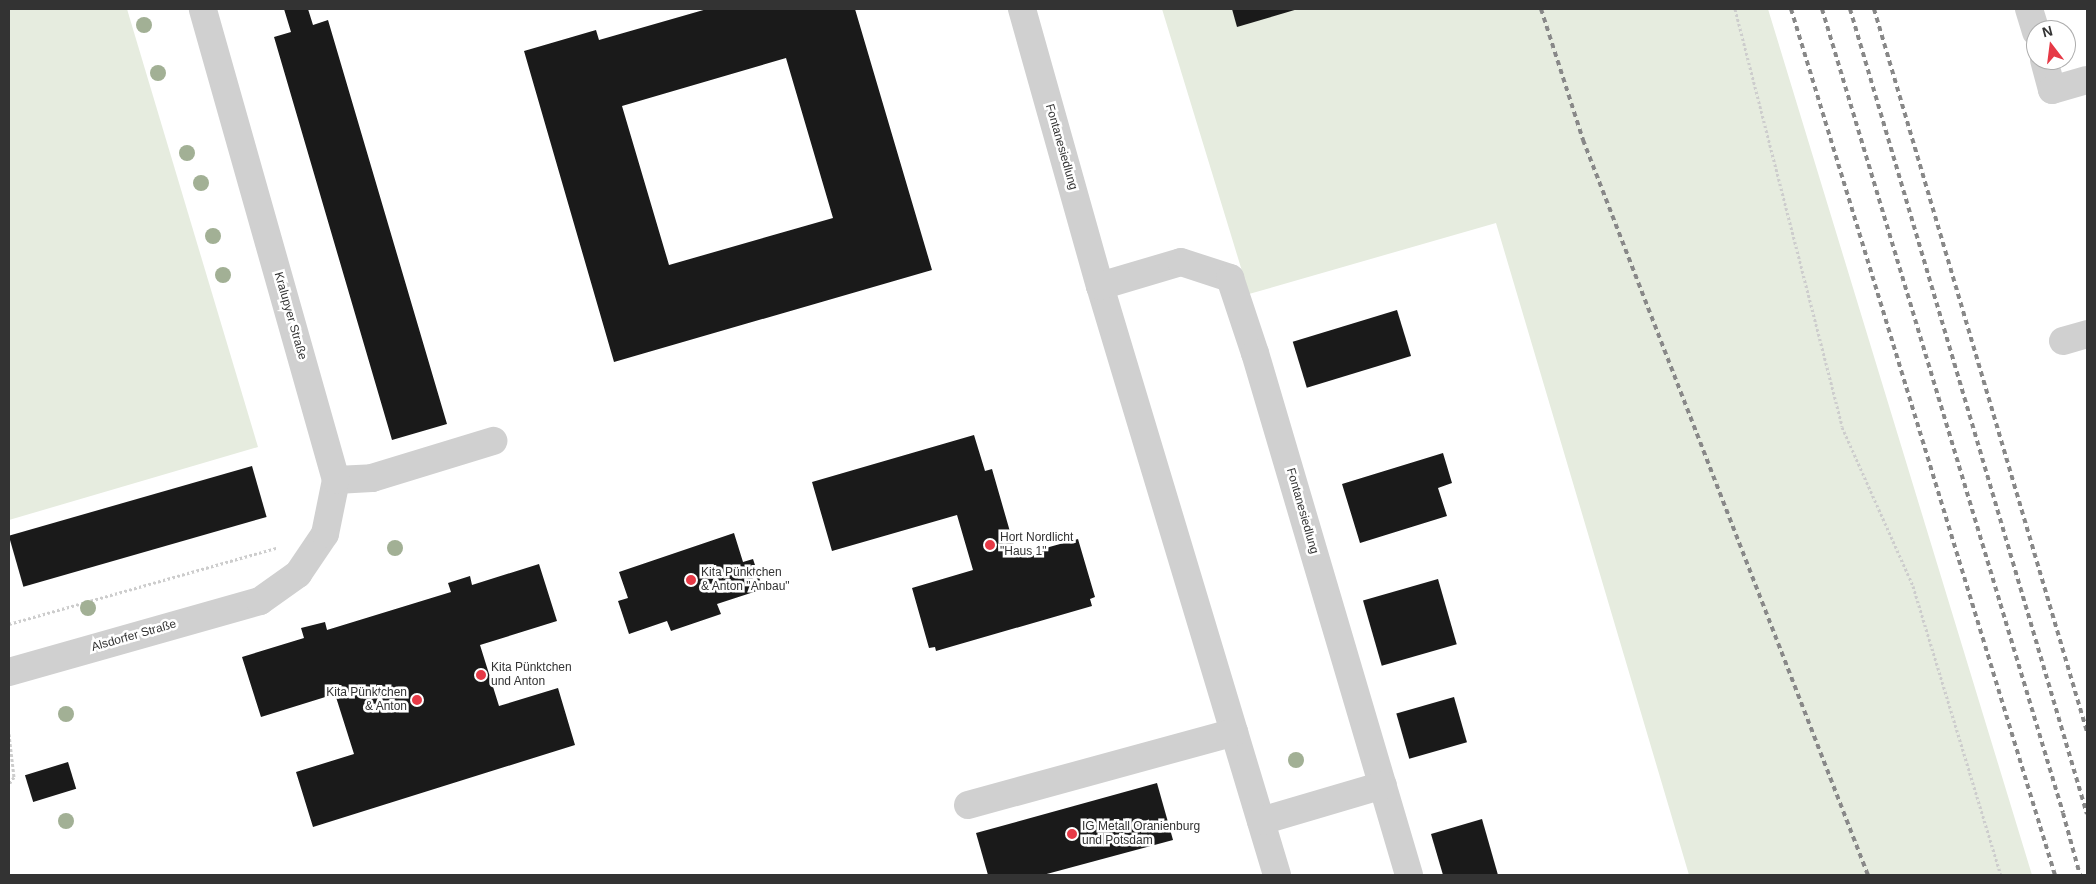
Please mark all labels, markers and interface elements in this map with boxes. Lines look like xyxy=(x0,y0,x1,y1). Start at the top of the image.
north arrow xyxy=(2026,20,2076,70)
text: N xyxy=(2040,22,2054,41)
street label: Fontanesiedlung xyxy=(1042,102,1080,192)
street label: Kralupyer Straße xyxy=(271,270,309,362)
street label: Fontanesiedlung xyxy=(1283,466,1321,556)
place label: Hort Nordlicht "Haus 1" xyxy=(1000,531,1073,559)
marker: Hort Nordlicht "Haus 1" xyxy=(984,539,996,551)
place label: Kita Pünktchen & Anton "Anbau" xyxy=(701,566,790,594)
marker: Kita Pünktchen & Anton "Anbau" xyxy=(685,574,697,586)
street label: Alsdorfer Straße xyxy=(90,617,178,655)
place label: Kita Pünktchen und Anton xyxy=(491,661,572,689)
marker: Kita Pünktchen und Anton xyxy=(475,669,487,681)
place label: Kita Pünktchen & Anton xyxy=(326,686,407,714)
marker: Kita Pünktchen & Anton xyxy=(411,694,423,706)
place label: IG Metall Oranienburg und Potsdam xyxy=(1082,820,1200,848)
marker: IG Metall Oranienburg und Potsdam xyxy=(1066,828,1078,840)

